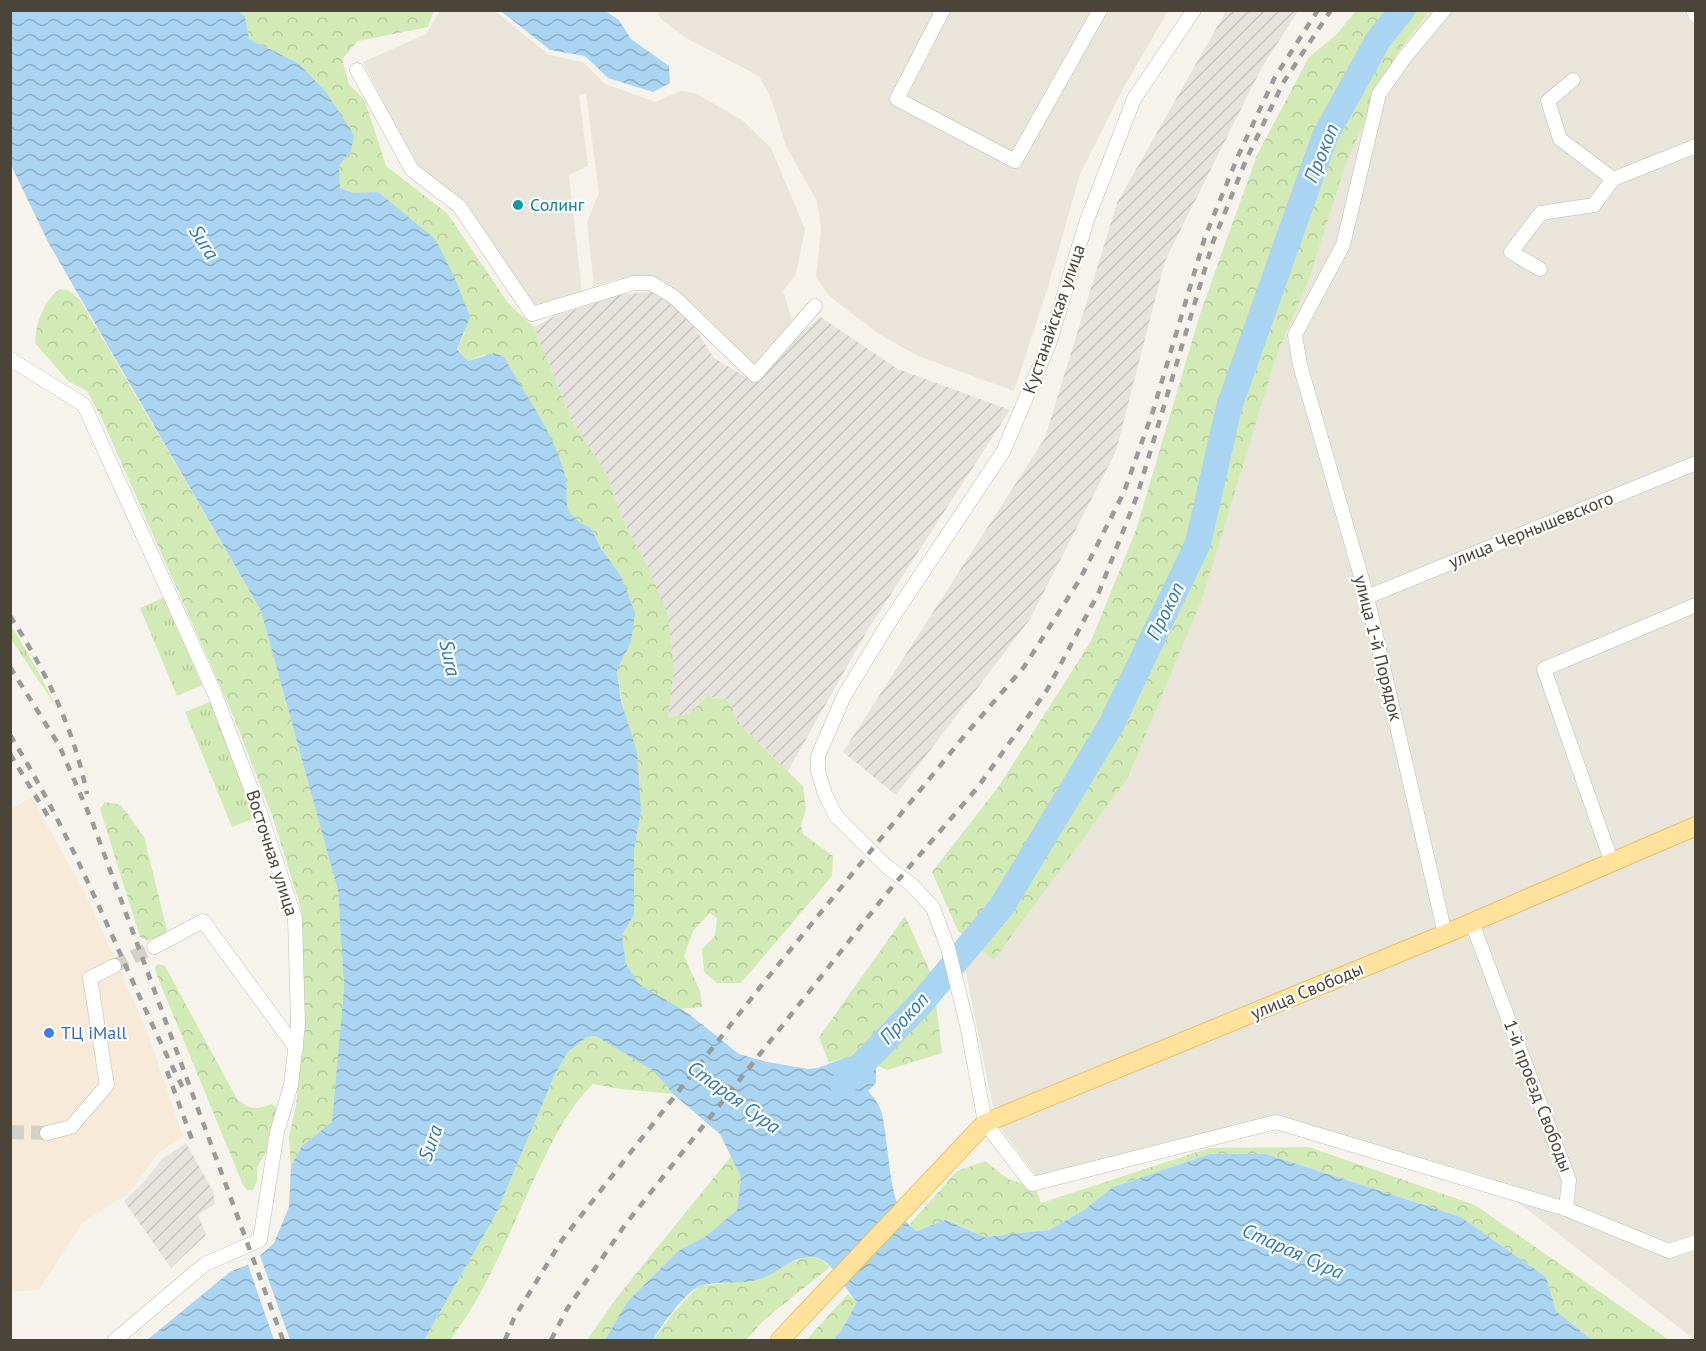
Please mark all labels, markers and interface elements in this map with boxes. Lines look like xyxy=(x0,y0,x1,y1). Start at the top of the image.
water label: Прокоп xyxy=(1297,119,1345,187)
place label: Солинг xyxy=(530,193,585,216)
marker: Солинг xyxy=(511,198,525,212)
water label: Sura xyxy=(183,220,225,265)
street label: Кустанайская улица xyxy=(1017,241,1090,397)
street label: улица Чернышевского xyxy=(1445,486,1617,573)
street label: улица 1-й Порядок xyxy=(1349,573,1408,723)
water label: Прокоп xyxy=(1140,578,1190,644)
water label: Sura xyxy=(433,637,467,679)
street label: Восточная улица xyxy=(241,787,304,919)
street label: улица Свободы xyxy=(1247,956,1367,1025)
water label: Прокоп xyxy=(873,987,935,1049)
street label: 1-й проезд Свободы xyxy=(1499,1016,1578,1175)
place label: ТЦ iMall xyxy=(61,1021,127,1044)
marker: ТЦ iMall xyxy=(42,1026,56,1040)
water label: Старая Сура xyxy=(682,1055,786,1140)
water label: Sura xyxy=(412,1121,448,1165)
water label: Старая Сура xyxy=(1238,1217,1348,1285)

